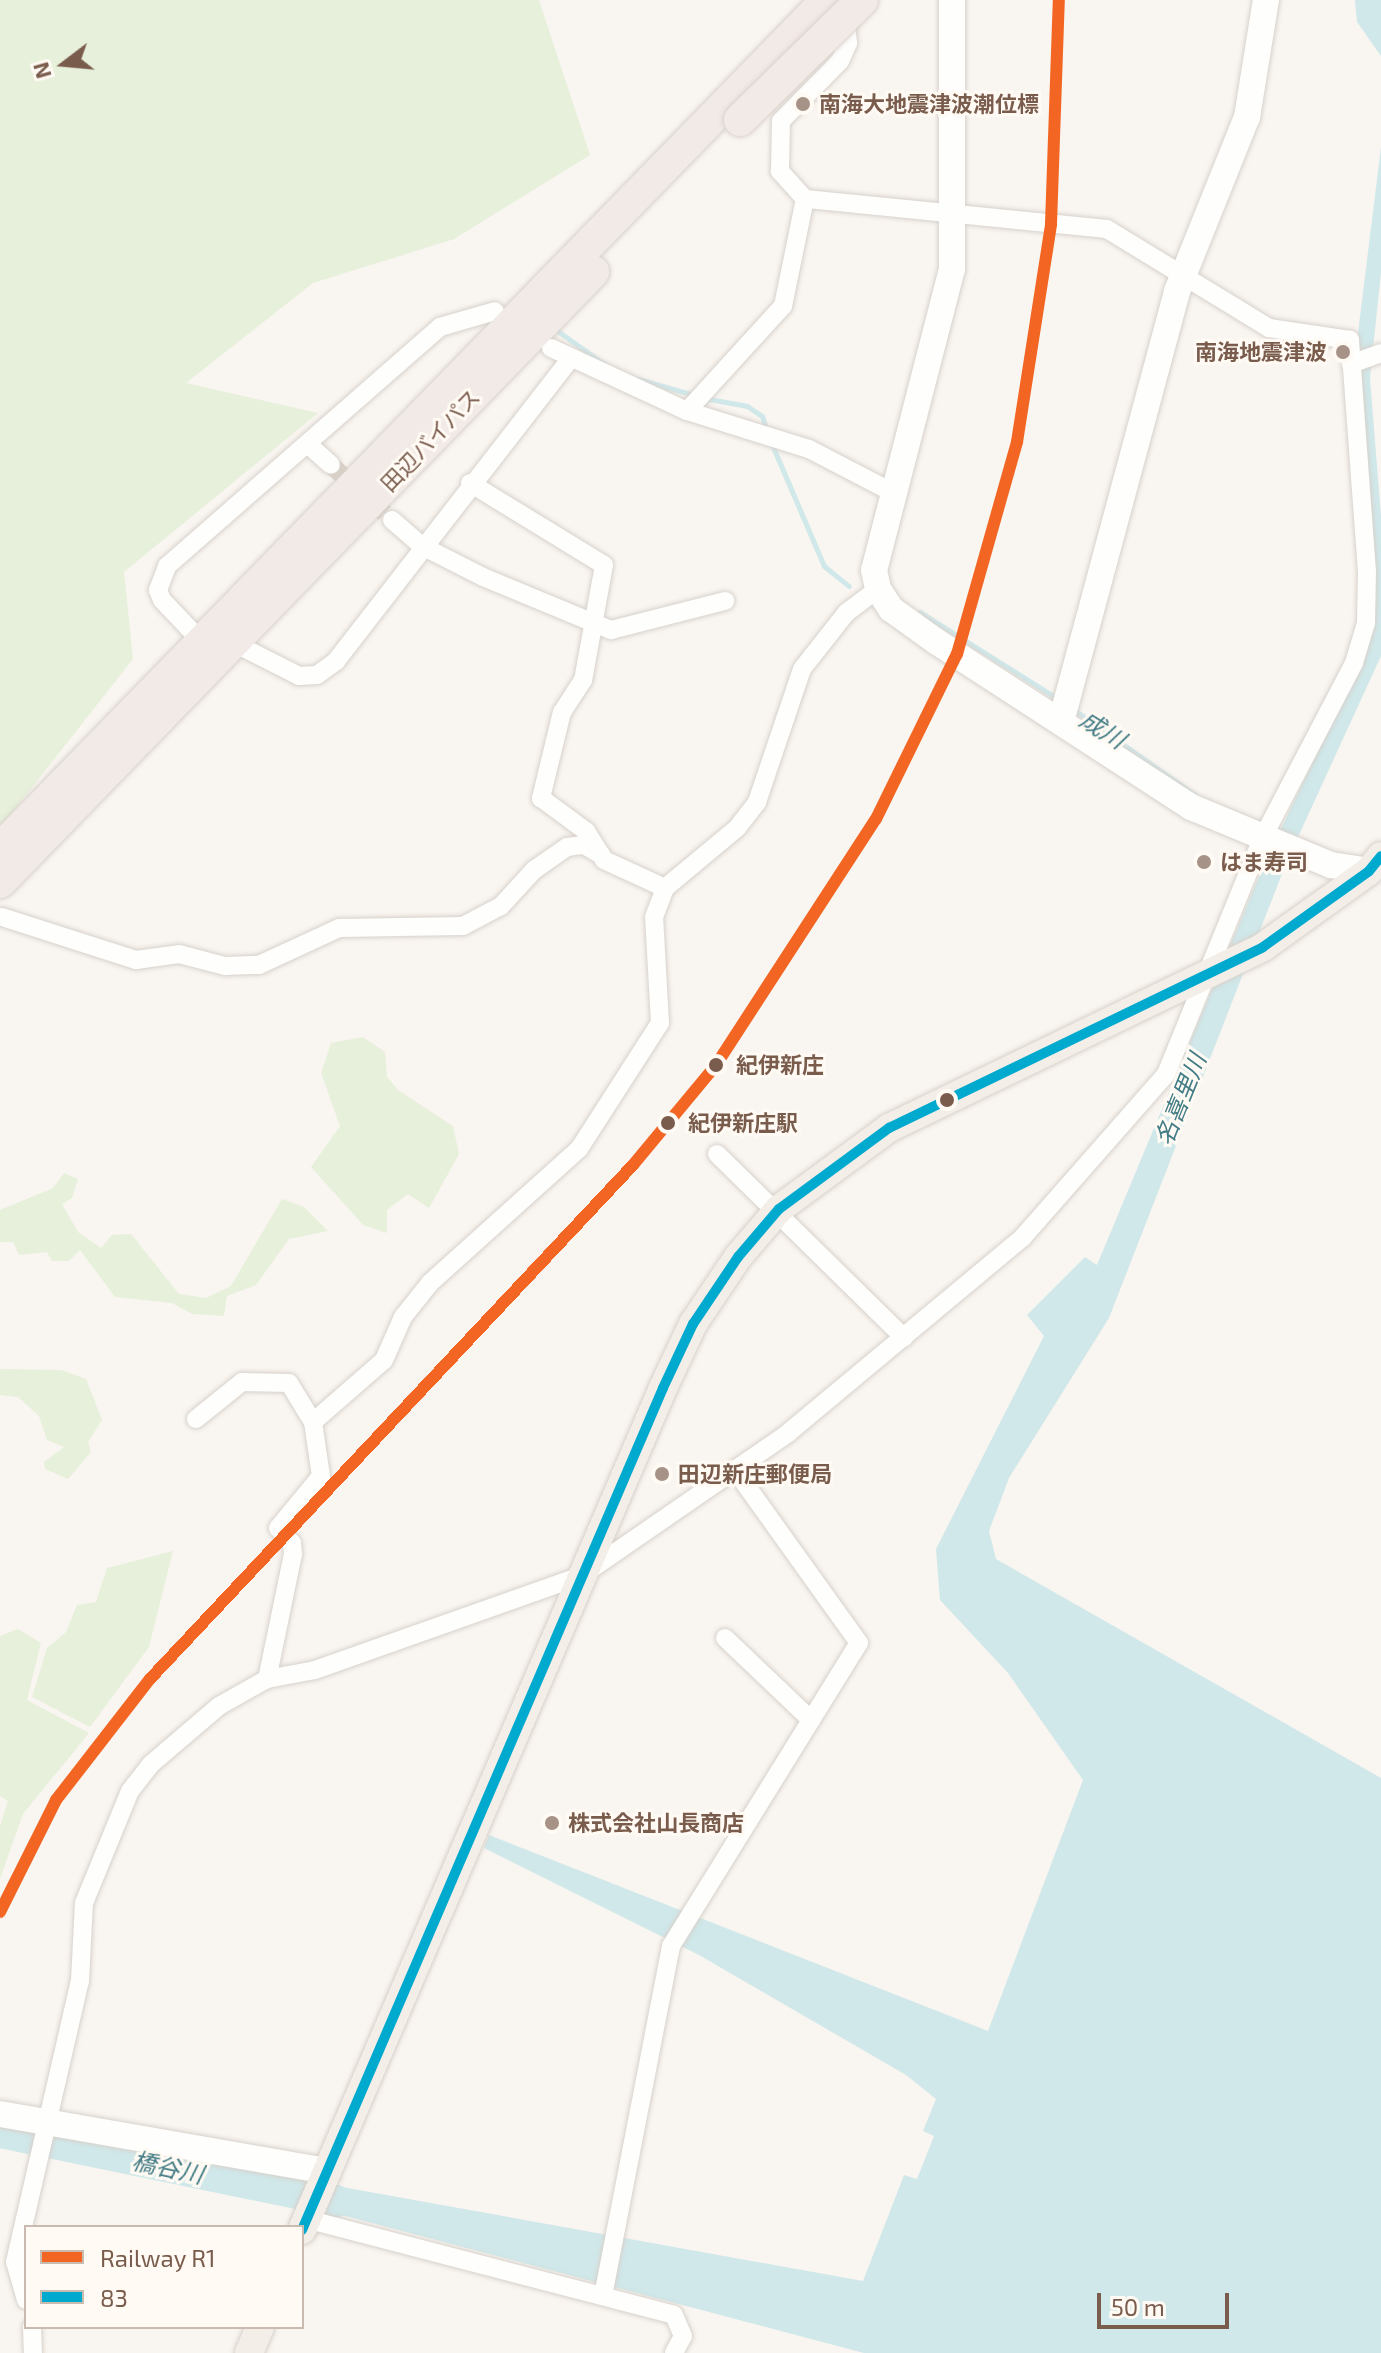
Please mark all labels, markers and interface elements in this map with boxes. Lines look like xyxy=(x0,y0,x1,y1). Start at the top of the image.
north arrow xyxy=(24,24,104,104)
text: N xyxy=(26,59,56,82)
place label: 南海大地震津波潮位標 xyxy=(819,91,1039,117)
marker: 南海大地震津波潮位標 xyxy=(794,95,812,113)
place label: 南海地震津波 xyxy=(1195,339,1327,365)
marker: 南海地震津波 xyxy=(1334,343,1352,361)
street label: 田辺バイパス xyxy=(375,383,485,497)
water label: 成川 xyxy=(1075,704,1131,754)
place label: はま寿司 xyxy=(1220,849,1308,875)
marker: はま寿司 xyxy=(1195,853,1213,871)
water label: 名喜里川 xyxy=(1149,1049,1211,1149)
marker: 紀伊新庄 xyxy=(703,1052,729,1078)
place label: 紀伊新庄 xyxy=(736,1052,824,1078)
unlabelled marker xyxy=(939,1092,955,1108)
marker: 紀伊新庄駅 xyxy=(655,1110,681,1136)
place label: 紀伊新庄駅 xyxy=(688,1110,798,1136)
place label: 田辺新庄郵便局 xyxy=(678,1461,832,1487)
marker: 田辺新庄郵便局 xyxy=(653,1465,671,1483)
place label: 株式会社山長商店 xyxy=(568,1810,744,1836)
marker: 株式会社山長商店 xyxy=(543,1814,561,1832)
water label: 橋谷川 xyxy=(130,2145,206,2189)
legend xyxy=(24,2225,304,2329)
text: Railway R1 xyxy=(100,2243,216,2272)
scale bar xyxy=(1101,2277,1233,2327)
text: 83 xyxy=(100,2283,128,2312)
text: 50 m xyxy=(1111,2292,1165,2321)

